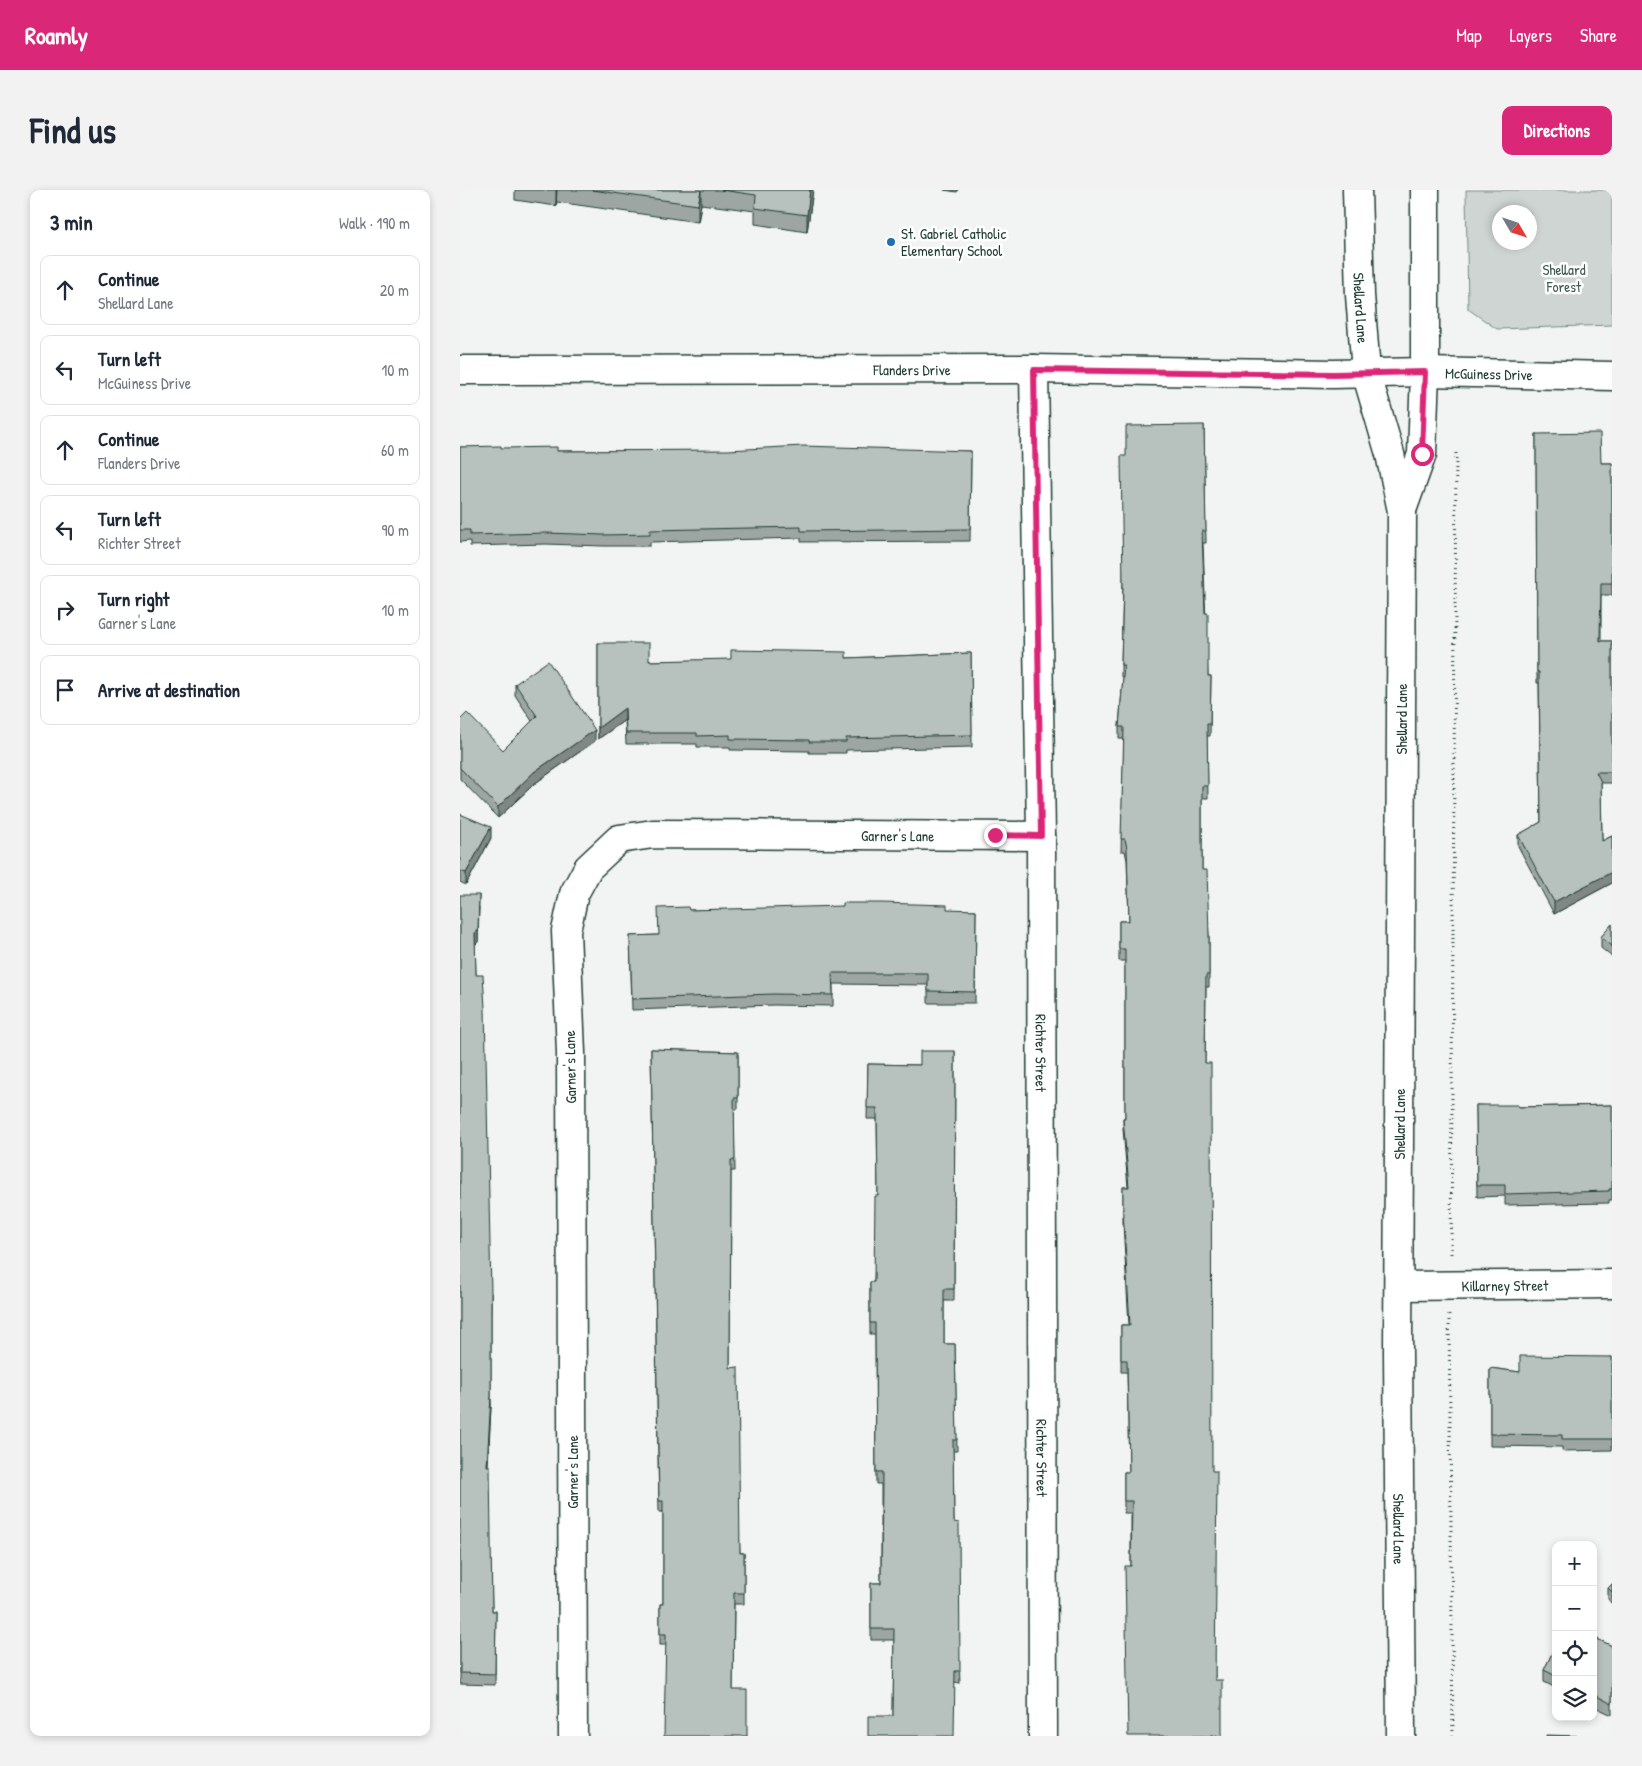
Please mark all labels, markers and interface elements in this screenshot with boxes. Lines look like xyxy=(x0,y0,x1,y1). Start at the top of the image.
text: Roamly xyxy=(25,19,88,51)
text: Map xyxy=(1456,23,1482,48)
text: Layers xyxy=(1510,23,1552,48)
text: Share xyxy=(1580,23,1617,48)
button: Directions xyxy=(1502,106,1612,155)
text: Find us xyxy=(30,107,116,154)
north arrow xyxy=(1492,205,1537,250)
text: 3 min xyxy=(50,208,93,237)
text: Walk · 190 m xyxy=(339,212,410,234)
place label: St. Gabriel Catholic Elementary School xyxy=(901,223,1006,261)
marker: St. Gabriel Catholic Elementary School xyxy=(885,236,897,248)
park label: Shellard Forest xyxy=(1542,259,1586,297)
text: Continue xyxy=(98,266,159,292)
street label: Shellard Lane xyxy=(1349,272,1374,344)
icon: ahead xyxy=(51,276,79,304)
text: 20 m xyxy=(380,279,409,301)
text: Shellard Lane xyxy=(98,292,174,314)
text: Turn left xyxy=(98,346,161,372)
icon: left xyxy=(51,356,79,384)
text: 10 m xyxy=(381,359,409,381)
street label: Flanders Drive xyxy=(872,359,951,380)
street label: McGuiness Drive xyxy=(1445,362,1533,385)
text: McGuiness Drive xyxy=(98,372,191,394)
text: Continue xyxy=(98,426,159,452)
icon: ahead xyxy=(51,436,79,464)
text: 60 m xyxy=(381,439,409,461)
route start xyxy=(1411,443,1434,466)
text: Flanders Drive xyxy=(98,452,180,474)
text: Turn left xyxy=(98,506,161,532)
icon: left xyxy=(51,516,79,544)
text: 90 m xyxy=(381,519,409,541)
text: Richter Street xyxy=(98,532,181,554)
text: Turn right xyxy=(98,586,169,612)
icon: right xyxy=(51,596,79,624)
text: 10 m xyxy=(381,599,409,621)
text: Garner's Lane xyxy=(98,612,176,634)
icon: arrive xyxy=(51,676,79,704)
text: Arrive at destination xyxy=(98,677,240,703)
street label: Shellard Lane xyxy=(1391,684,1412,754)
route end xyxy=(984,824,1007,847)
street label: Garner's Lane xyxy=(861,825,934,846)
street label: Richter Street xyxy=(1031,1014,1052,1093)
street label: Garner's Lane xyxy=(559,1030,581,1104)
street label: Shellard Lane xyxy=(1389,1089,1410,1159)
street label: Killarney Street xyxy=(1461,1274,1549,1296)
street label: Richter Street xyxy=(1032,1419,1053,1498)
street label: Garner's Lane xyxy=(562,1435,583,1509)
street label: Shellard Lane xyxy=(1389,1493,1410,1565)
map controls xyxy=(1552,1541,1597,1721)
button: + xyxy=(1552,1541,1597,1586)
button: − xyxy=(1552,1586,1597,1631)
button: locate xyxy=(1552,1631,1597,1676)
button: layers xyxy=(1552,1676,1597,1721)

